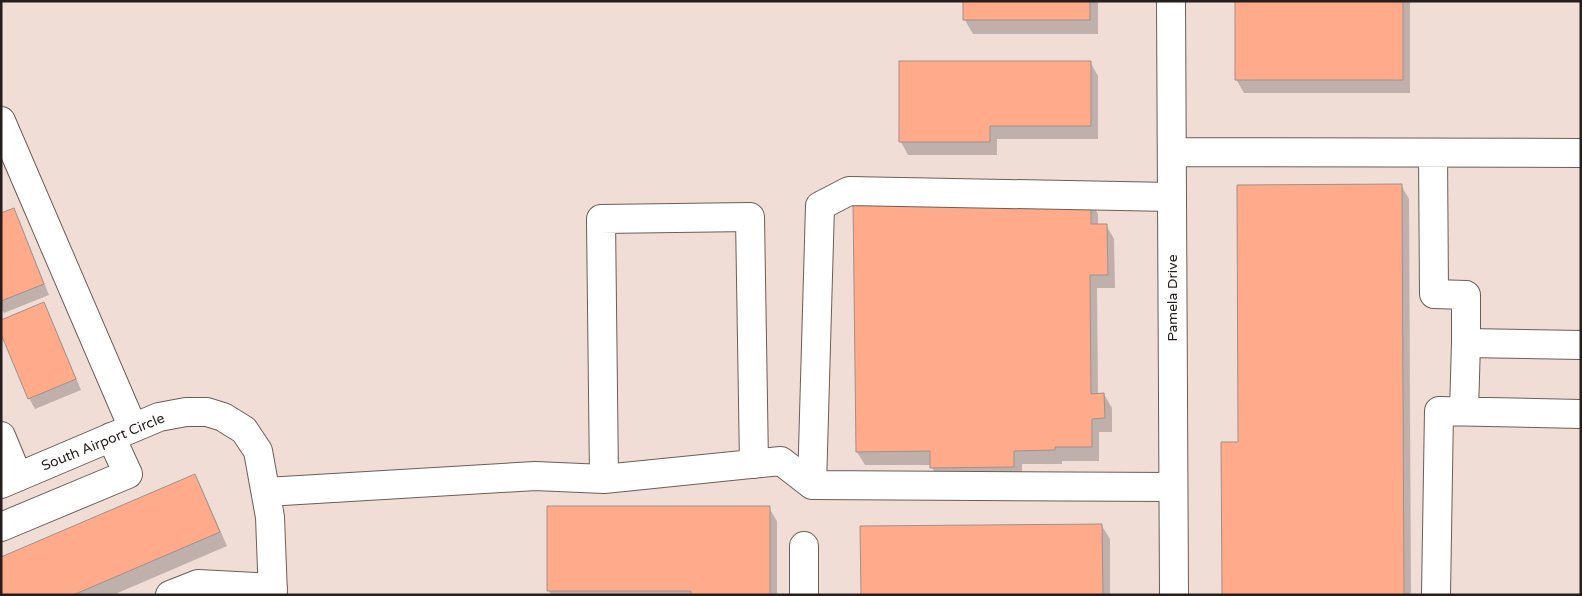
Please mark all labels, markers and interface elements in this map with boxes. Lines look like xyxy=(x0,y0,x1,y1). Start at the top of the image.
street label: Pamela Drive xyxy=(1164,254,1181,342)
street label: South Airport Circle xyxy=(39,409,167,474)

